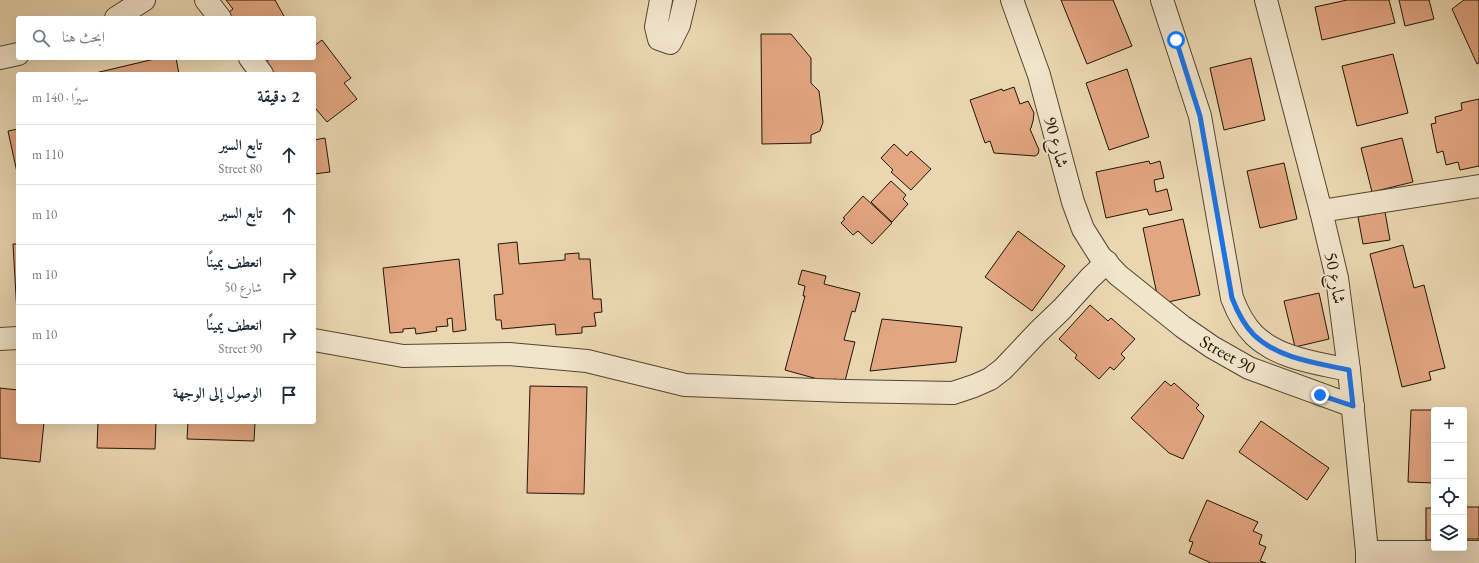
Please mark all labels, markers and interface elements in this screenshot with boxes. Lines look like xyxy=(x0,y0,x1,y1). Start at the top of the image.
search box xyxy=(16,16,316,60)
icon: search xyxy=(30,27,52,49)
text: ابحث هنا xyxy=(62,27,105,46)
route start xyxy=(1167,31,1185,49)
text: 2 دقيقة xyxy=(257,85,300,107)
text: سيرًا · 140 m xyxy=(32,89,89,106)
street label: شارع 90 xyxy=(1035,114,1075,171)
text: تابع السير xyxy=(219,135,262,154)
icon: ahead xyxy=(278,144,300,166)
text: 110 m xyxy=(32,146,63,163)
text: Street 80 xyxy=(218,160,262,177)
text: تابع السير xyxy=(219,203,262,222)
icon: ahead xyxy=(278,204,300,226)
text: 10 m xyxy=(32,206,57,223)
street label: شارع 50 xyxy=(1316,250,1352,306)
text: انعطف يمينًا xyxy=(206,252,262,271)
icon: right xyxy=(278,264,300,286)
text: 10 m xyxy=(32,266,57,283)
text: شارع 50 xyxy=(224,279,262,296)
text: انعطف يمينًا xyxy=(206,315,262,334)
icon: right xyxy=(278,324,300,346)
text: 10 m xyxy=(32,326,57,343)
street label: Street 90 xyxy=(1196,329,1260,379)
text: Street 90 xyxy=(218,340,262,357)
text: الوصول إلى الوجهة xyxy=(173,383,262,402)
icon: arrive xyxy=(278,384,300,406)
route end xyxy=(1311,386,1329,404)
map controls xyxy=(1431,407,1467,551)
button: + xyxy=(1431,407,1467,443)
button: − xyxy=(1431,443,1467,479)
button: locate xyxy=(1431,479,1467,515)
button: layers xyxy=(1431,515,1467,551)

